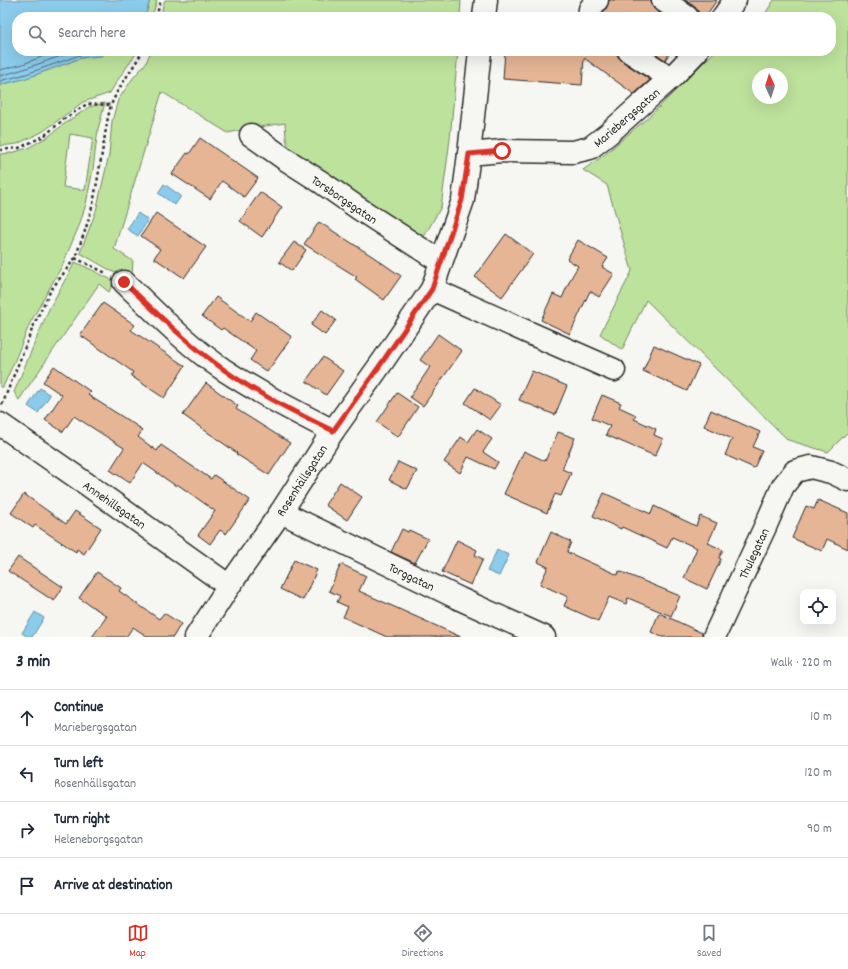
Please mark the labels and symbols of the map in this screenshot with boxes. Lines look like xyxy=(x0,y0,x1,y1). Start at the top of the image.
north arrow xyxy=(752,68,788,104)
street label: Mariebergsgatan xyxy=(590,85,665,153)
route start xyxy=(493,142,511,160)
street label: Torsborgsgatan xyxy=(307,172,381,230)
route end xyxy=(115,273,133,291)
street label: Rosenhällsgatan xyxy=(273,442,333,521)
street label: Annehillsgatan xyxy=(78,477,149,535)
street label: Thulegatan xyxy=(735,525,775,583)
street label: Torggatan xyxy=(385,559,437,598)

